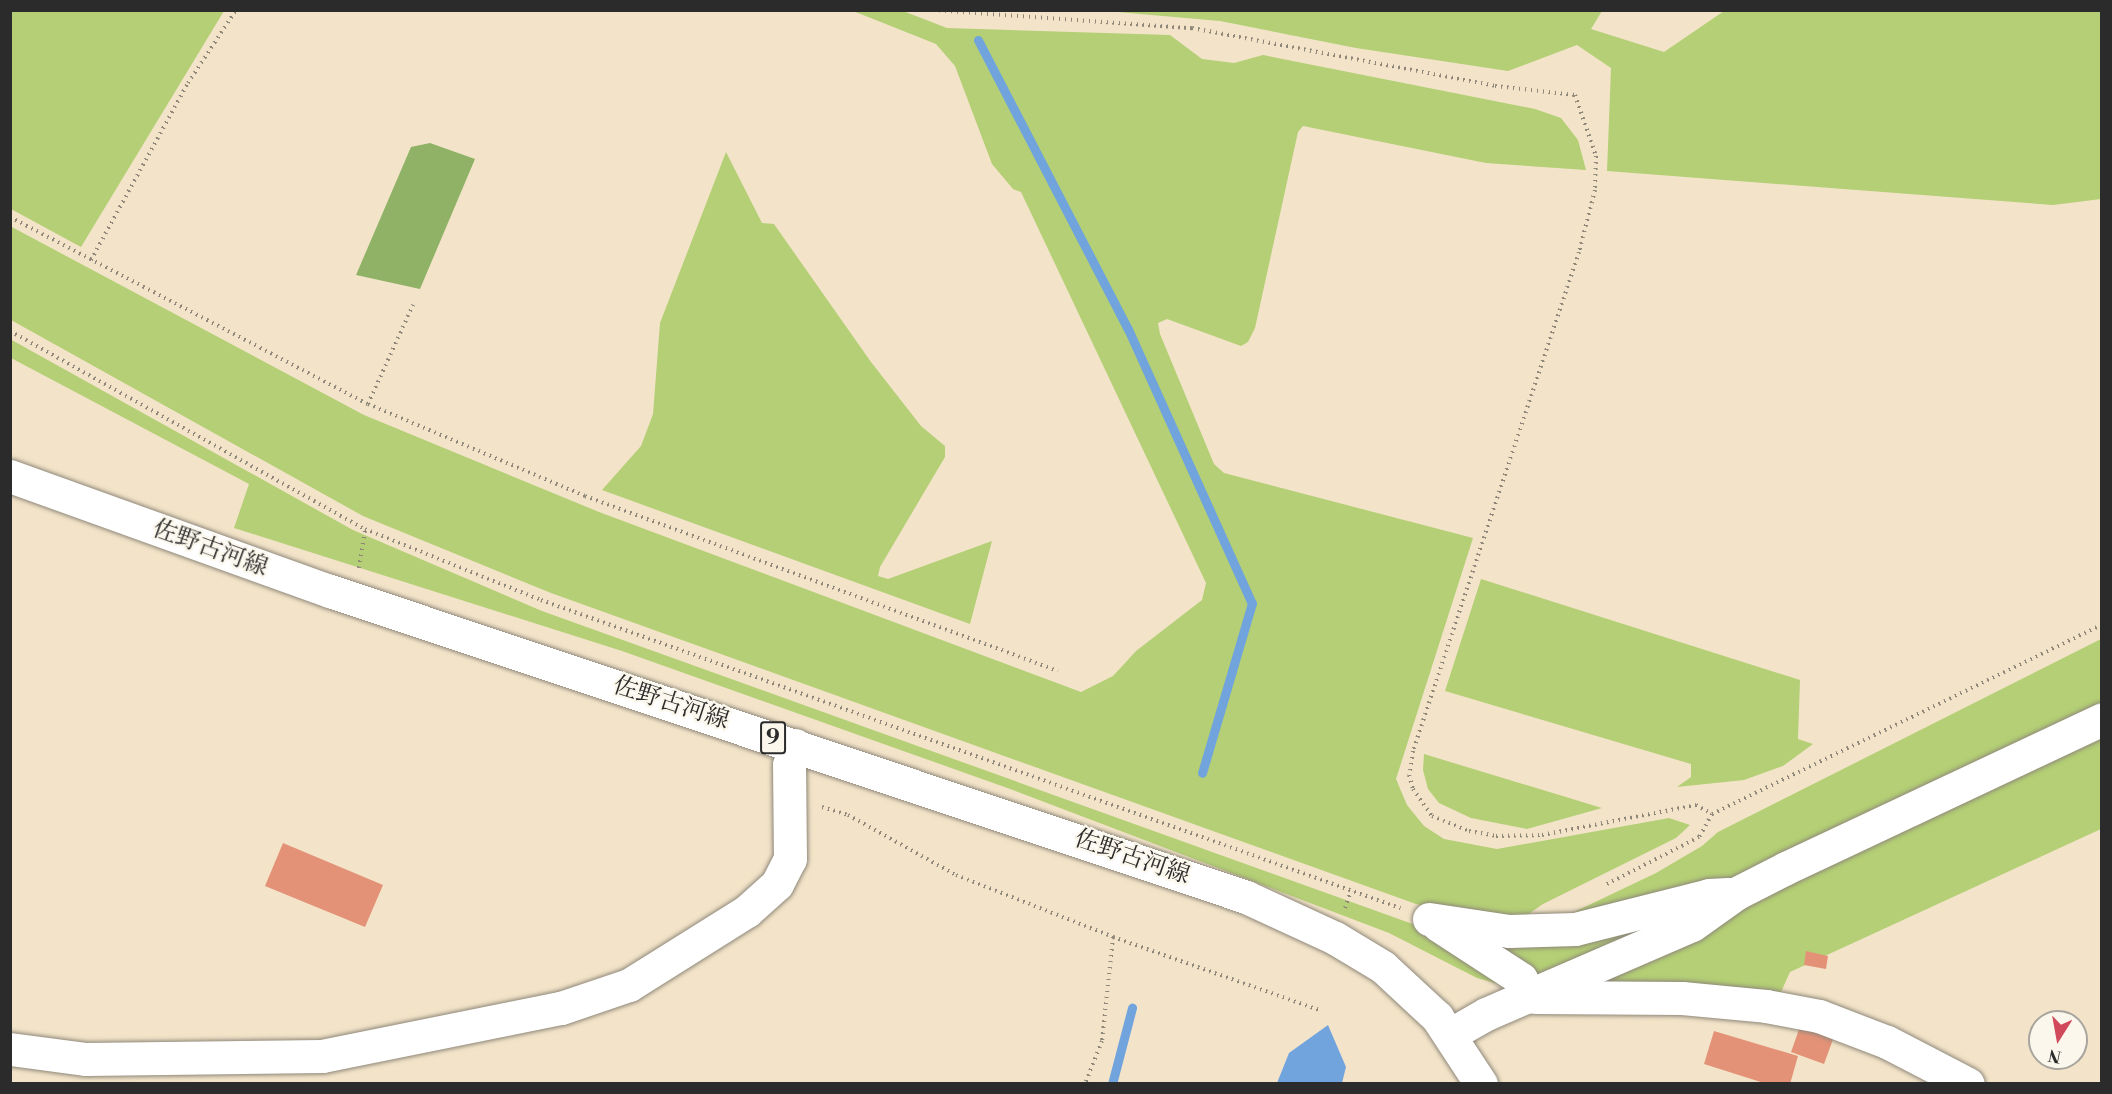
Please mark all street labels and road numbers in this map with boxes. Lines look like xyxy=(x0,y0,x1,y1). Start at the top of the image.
street label: 佐野古河線 xyxy=(149,515,271,583)
street label: 佐野古河線 xyxy=(609,672,733,736)
road number: 9 xyxy=(760,719,786,757)
street label: 佐野古河線 xyxy=(1071,825,1193,891)

